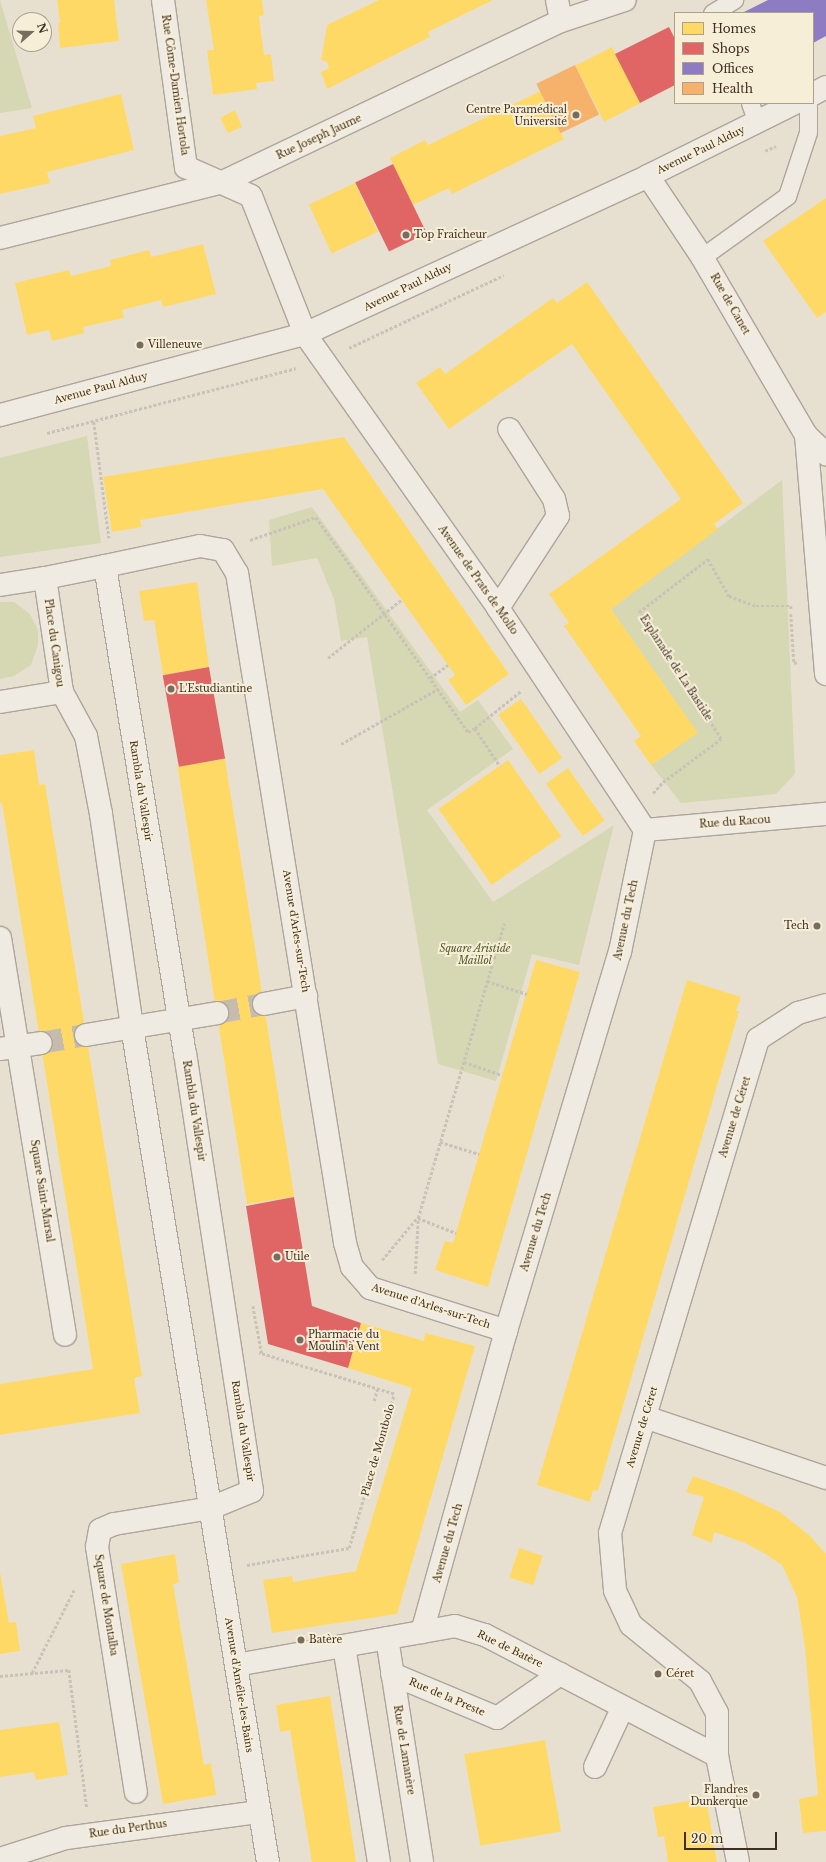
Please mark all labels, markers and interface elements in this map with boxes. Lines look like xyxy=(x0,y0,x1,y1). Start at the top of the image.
north arrow xyxy=(12,12,52,52)
legend xyxy=(674,12,814,104)
street label: Rue Côme-Damien Hortola xyxy=(159,14,191,156)
text: N xyxy=(34,21,51,35)
text: Homes xyxy=(712,21,756,36)
text: Shops xyxy=(712,41,749,56)
text: Offices xyxy=(712,61,754,76)
text: Health xyxy=(712,81,753,96)
place label: Centre Paramédical Université xyxy=(466,103,567,126)
marker: Centre Paramédical Université xyxy=(570,109,582,121)
street label: Rue Joseph Jaume xyxy=(275,112,363,162)
street label: Avenue Paul Alduy xyxy=(655,123,747,177)
place label: Top Fraîcheur xyxy=(414,229,487,241)
marker: Top Fraîcheur xyxy=(401,230,411,240)
street label: Avenue Paul Alduy xyxy=(362,260,454,314)
street label: Rue de Canet xyxy=(708,271,752,337)
place label: Villeneuve xyxy=(148,339,202,351)
marker: Villeneuve xyxy=(135,340,145,350)
street label: Avenue Paul Alduy xyxy=(53,370,149,406)
street label: Avenue de Prats de Mollo xyxy=(436,523,520,637)
street label: Place du Canigou xyxy=(42,598,66,688)
street label: Esplanade de La Bastide xyxy=(637,613,715,723)
place label: L'Estudiantine xyxy=(179,683,252,695)
marker: L'Estudiantine xyxy=(166,684,176,694)
street label: Rambla du Vallespir xyxy=(127,739,155,843)
street label: Rue du Racou xyxy=(699,814,771,830)
street label: Avenue d'Arles-sur-Tech xyxy=(280,869,312,993)
street label: Avenue du Tech xyxy=(612,879,640,961)
place label: Tech xyxy=(784,920,809,932)
marker: Tech xyxy=(812,921,822,931)
park label: Square Aristide Maillol xyxy=(439,942,511,966)
street label: Rambla du Vallespir xyxy=(180,1059,208,1163)
street label: Avenue de Céret xyxy=(717,1075,753,1159)
street label: Square Saint-Marsal xyxy=(28,1139,56,1243)
street label: Avenue du Tech xyxy=(518,1191,554,1273)
place label: Utile xyxy=(285,1251,310,1263)
marker: Utile xyxy=(272,1252,282,1262)
street label: Avenue d'Arles-sur-Tech xyxy=(370,1281,492,1331)
place label: Pharmacie du Moulin à Vent xyxy=(308,1328,380,1352)
marker: Pharmacie du Moulin à Vent xyxy=(295,1335,305,1345)
street label: Rambla du Vallespir xyxy=(229,1379,257,1483)
street label: Avenue de Céret xyxy=(624,1385,660,1469)
street label: Place de Montbolo xyxy=(359,1402,397,1498)
street label: Avenue du Tech xyxy=(431,1502,465,1584)
street label: Square de Montalba xyxy=(92,1553,120,1657)
street label: Avenue d'Amélie-les-Bains xyxy=(222,1617,256,1753)
street label: Rue de Batère xyxy=(475,1628,545,1670)
place label: Batère xyxy=(309,1634,342,1646)
marker: Batère xyxy=(296,1635,306,1645)
place label: Céret xyxy=(666,1668,694,1680)
marker: Céret xyxy=(653,1669,663,1679)
street label: Rue de la Preste xyxy=(407,1676,487,1718)
street label: Rue de Lamanère xyxy=(391,1704,417,1796)
place label: Flandres Dunkerque xyxy=(690,1783,748,1806)
marker: Flandres Dunkerque xyxy=(751,1790,761,1800)
street label: Rue du Perthus xyxy=(88,1818,168,1840)
scale bar xyxy=(686,1824,779,1850)
text: 20 m xyxy=(691,1831,723,1846)

